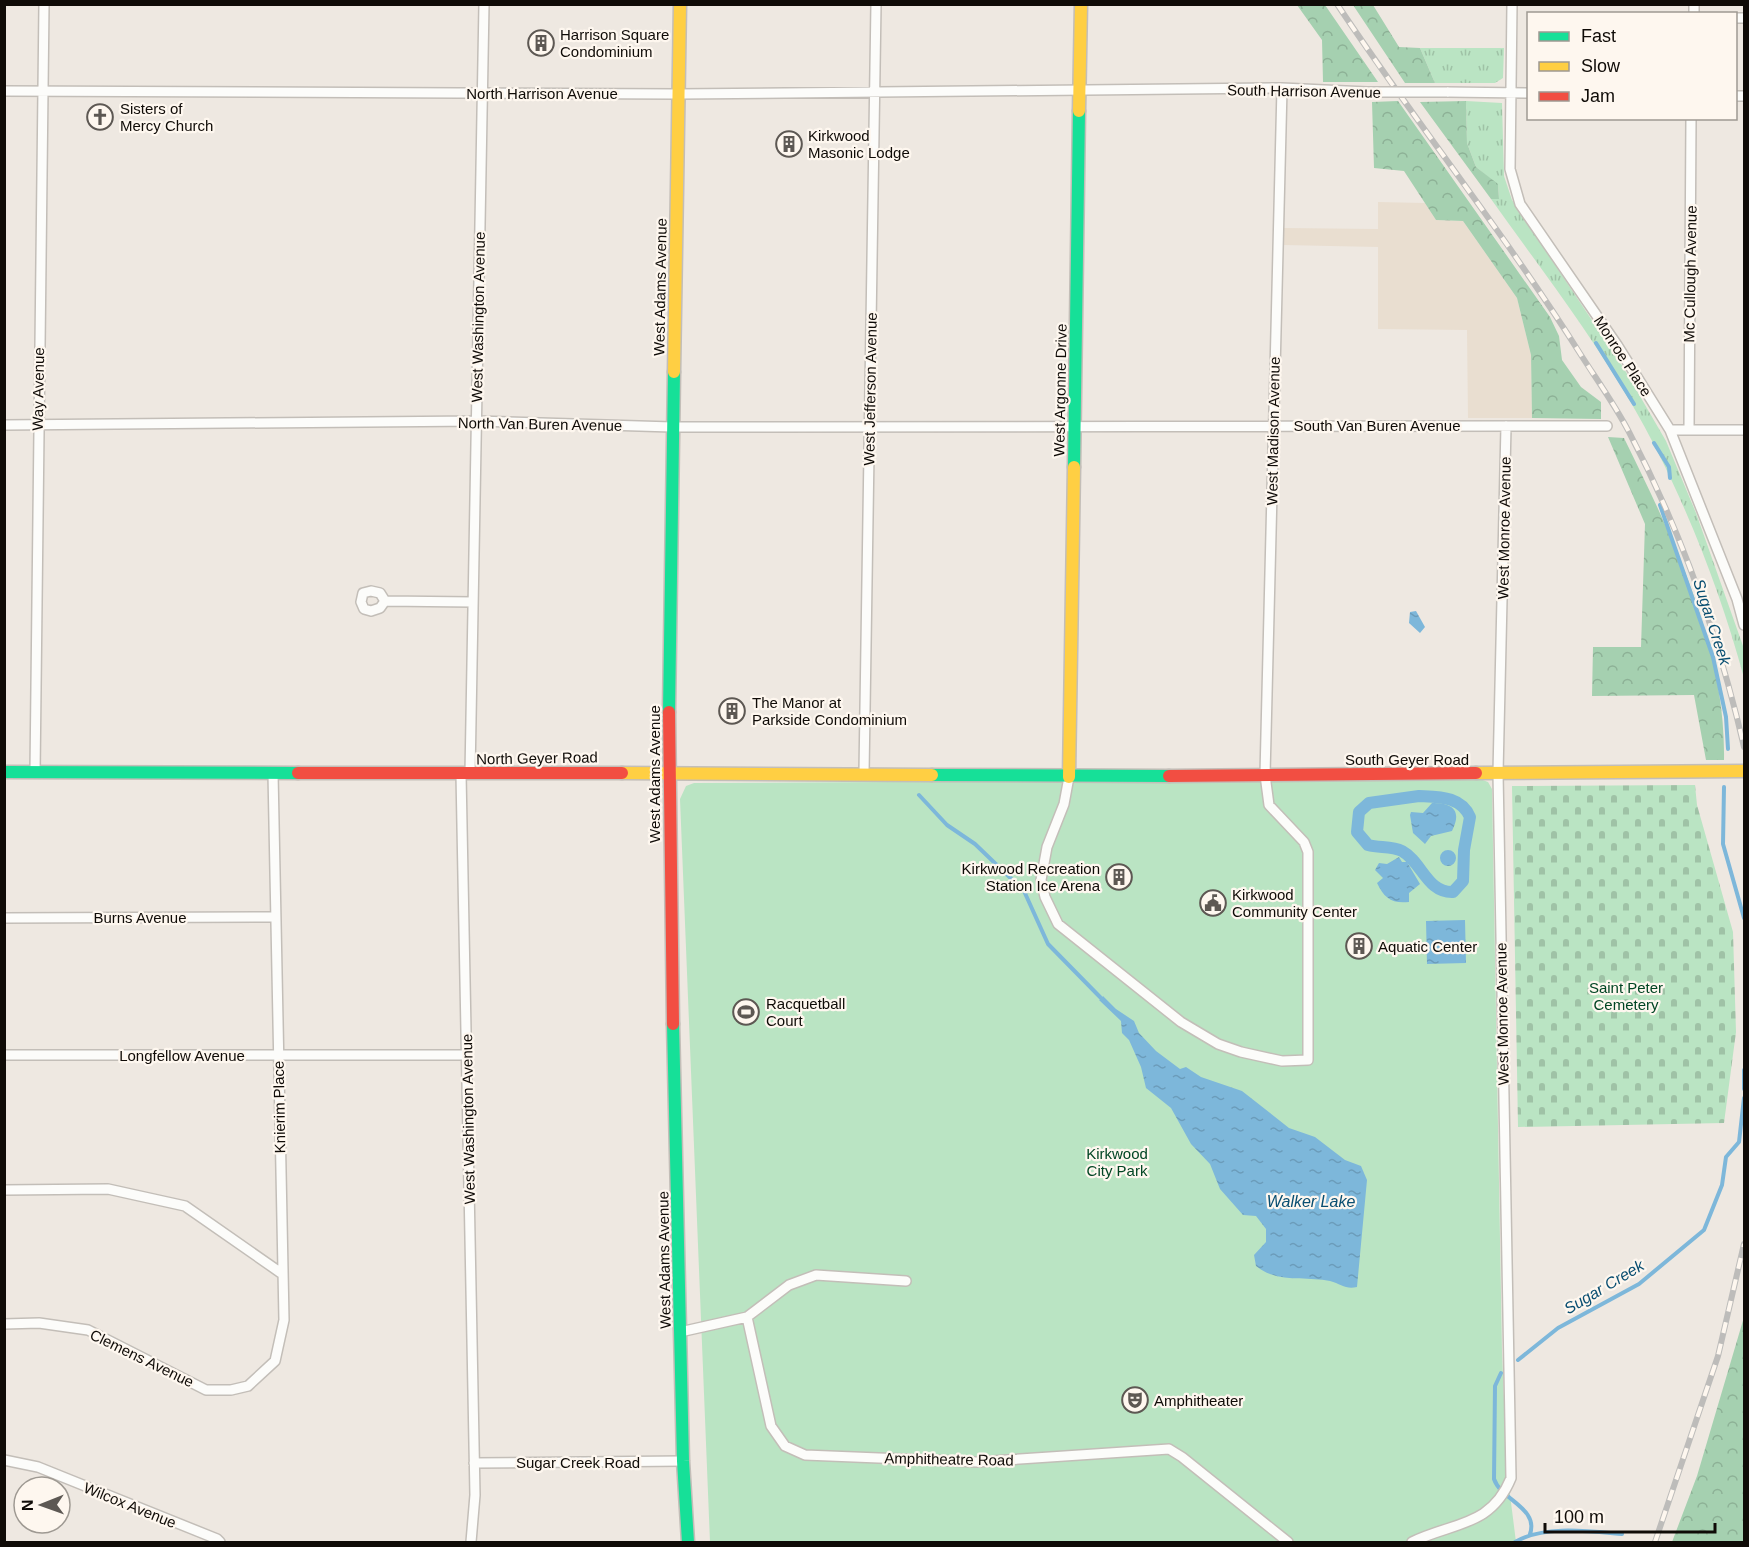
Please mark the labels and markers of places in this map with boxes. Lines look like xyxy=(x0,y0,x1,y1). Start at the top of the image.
place label: Harrison Square Condominium xyxy=(560,26,669,60)
building icon: Harrison Square Condominium xyxy=(526,28,556,58)
place label: Sisters of Mercy Church xyxy=(120,100,213,134)
church icon: Sisters of Mercy Church xyxy=(85,102,115,132)
place label: Kirkwood Masonic Lodge xyxy=(808,127,910,161)
building icon: Kirkwood Masonic Lodge xyxy=(774,129,804,159)
place label: The Manor at Parkside Condominium xyxy=(752,694,907,728)
building icon: The Manor at Parkside Condominium xyxy=(717,696,747,726)
place label: Kirkwood Recreation Station Ice Arena xyxy=(962,860,1101,894)
building icon: Kirkwood Recreation Station Ice Arena xyxy=(1104,862,1134,892)
place label: Kirkwood Community Center xyxy=(1232,886,1357,920)
public building icon: Kirkwood Community Center xyxy=(1198,888,1228,918)
building icon: Aquatic Center xyxy=(1344,931,1374,961)
place label: Aquatic Center xyxy=(1378,938,1477,955)
place label: Racquetball Court xyxy=(766,995,845,1029)
sports icon: Racquetball Court xyxy=(731,997,761,1027)
theatre icon: Amphitheater xyxy=(1120,1385,1150,1415)
place label: Amphitheater xyxy=(1154,1392,1243,1409)

